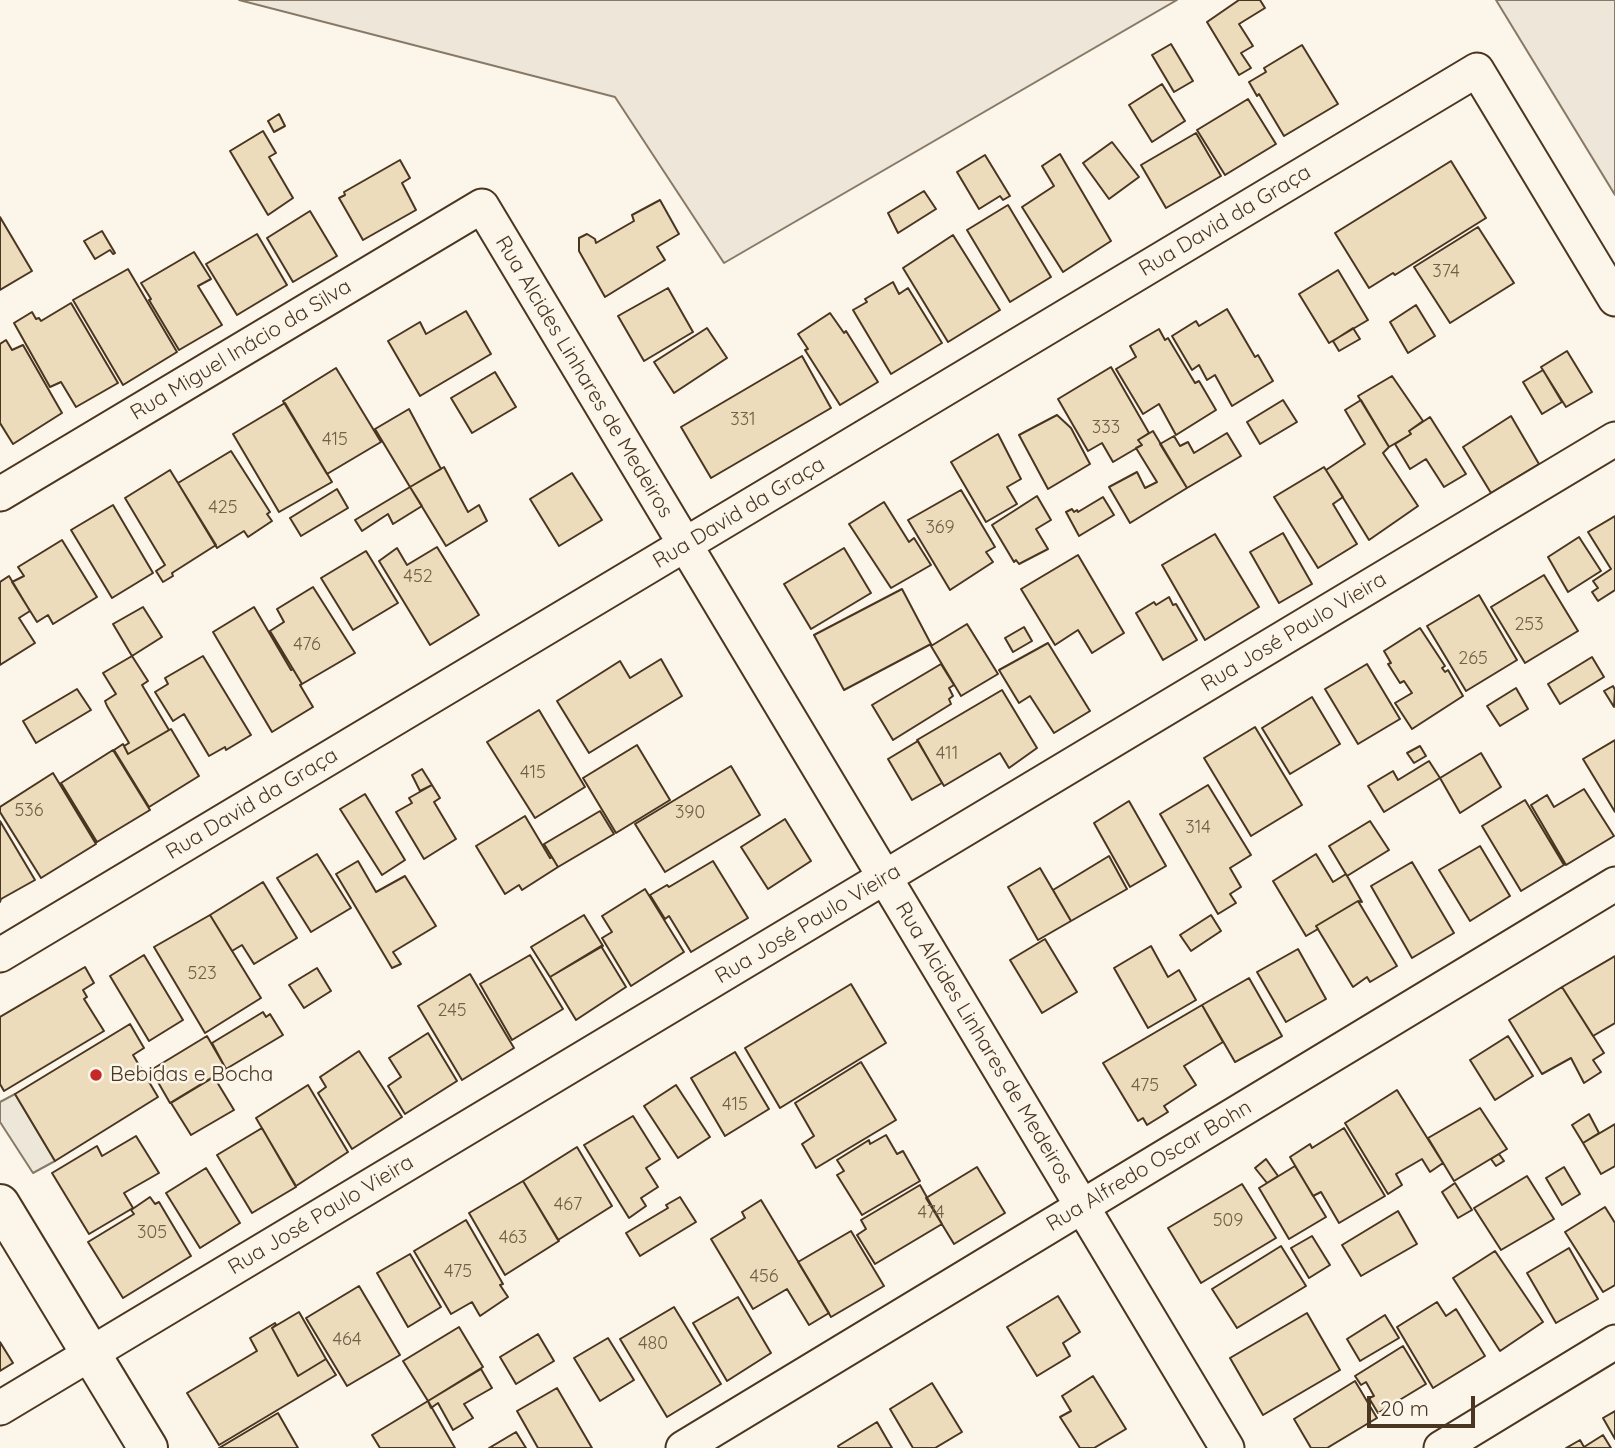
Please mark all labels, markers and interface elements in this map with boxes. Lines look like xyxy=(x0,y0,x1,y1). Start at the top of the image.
street label: Rua David da Graça xyxy=(1135,160,1315,282)
street label: Rua Alcides Linhares de Medeiros xyxy=(490,232,678,522)
house number: 374 xyxy=(1432,261,1460,283)
street label: Rua Miguel Inácio da Silva xyxy=(126,274,356,426)
house number: 331 xyxy=(730,409,756,431)
house number: 333 xyxy=(1092,417,1120,439)
house number: 415 xyxy=(322,429,348,451)
street label: Rua David da Graça xyxy=(649,452,829,574)
house number: 425 xyxy=(208,497,238,519)
house number: 369 xyxy=(925,517,955,539)
house number: 452 xyxy=(403,566,433,588)
street label: Rua José Paulo Vieira xyxy=(1197,567,1391,697)
house number: 253 xyxy=(1514,614,1544,636)
house number: 476 xyxy=(293,634,321,656)
house number: 265 xyxy=(1458,648,1488,670)
street label: Rua David da Graça xyxy=(162,743,342,865)
house number: 411 xyxy=(936,743,958,765)
house number: 415 xyxy=(520,762,546,784)
house number: 536 xyxy=(15,800,43,822)
house number: 390 xyxy=(675,802,705,824)
house number: 314 xyxy=(1185,817,1211,839)
street label: Rua José Paulo Vieira xyxy=(711,859,905,989)
street label: Rua Alcides Linhares de Medeiros xyxy=(890,898,1078,1188)
house number: 523 xyxy=(187,963,217,985)
house number: 245 xyxy=(437,1000,467,1022)
place label: Bebidas e Bocha xyxy=(110,1062,273,1088)
marker: Bebidas e Bocha xyxy=(88,1067,104,1083)
house number: 475 xyxy=(1131,1075,1159,1097)
house number: 415 xyxy=(722,1094,748,1116)
street label: Rua Alfredo Oscar Bohn xyxy=(1042,1095,1256,1237)
street label: Rua José Paulo Vieira xyxy=(224,1150,418,1280)
house number: 467 xyxy=(554,1194,582,1216)
house number: 474 xyxy=(918,1202,944,1224)
house number: 509 xyxy=(1213,1210,1243,1232)
house number: 305 xyxy=(137,1222,167,1244)
house number: 463 xyxy=(499,1227,527,1249)
house number: 475 xyxy=(444,1261,472,1283)
house number: 456 xyxy=(749,1266,779,1288)
house number: 464 xyxy=(333,1329,361,1351)
house number: 480 xyxy=(638,1333,668,1355)
scale bar xyxy=(1370,1382,1478,1426)
text: 20 m xyxy=(1380,1395,1429,1421)

